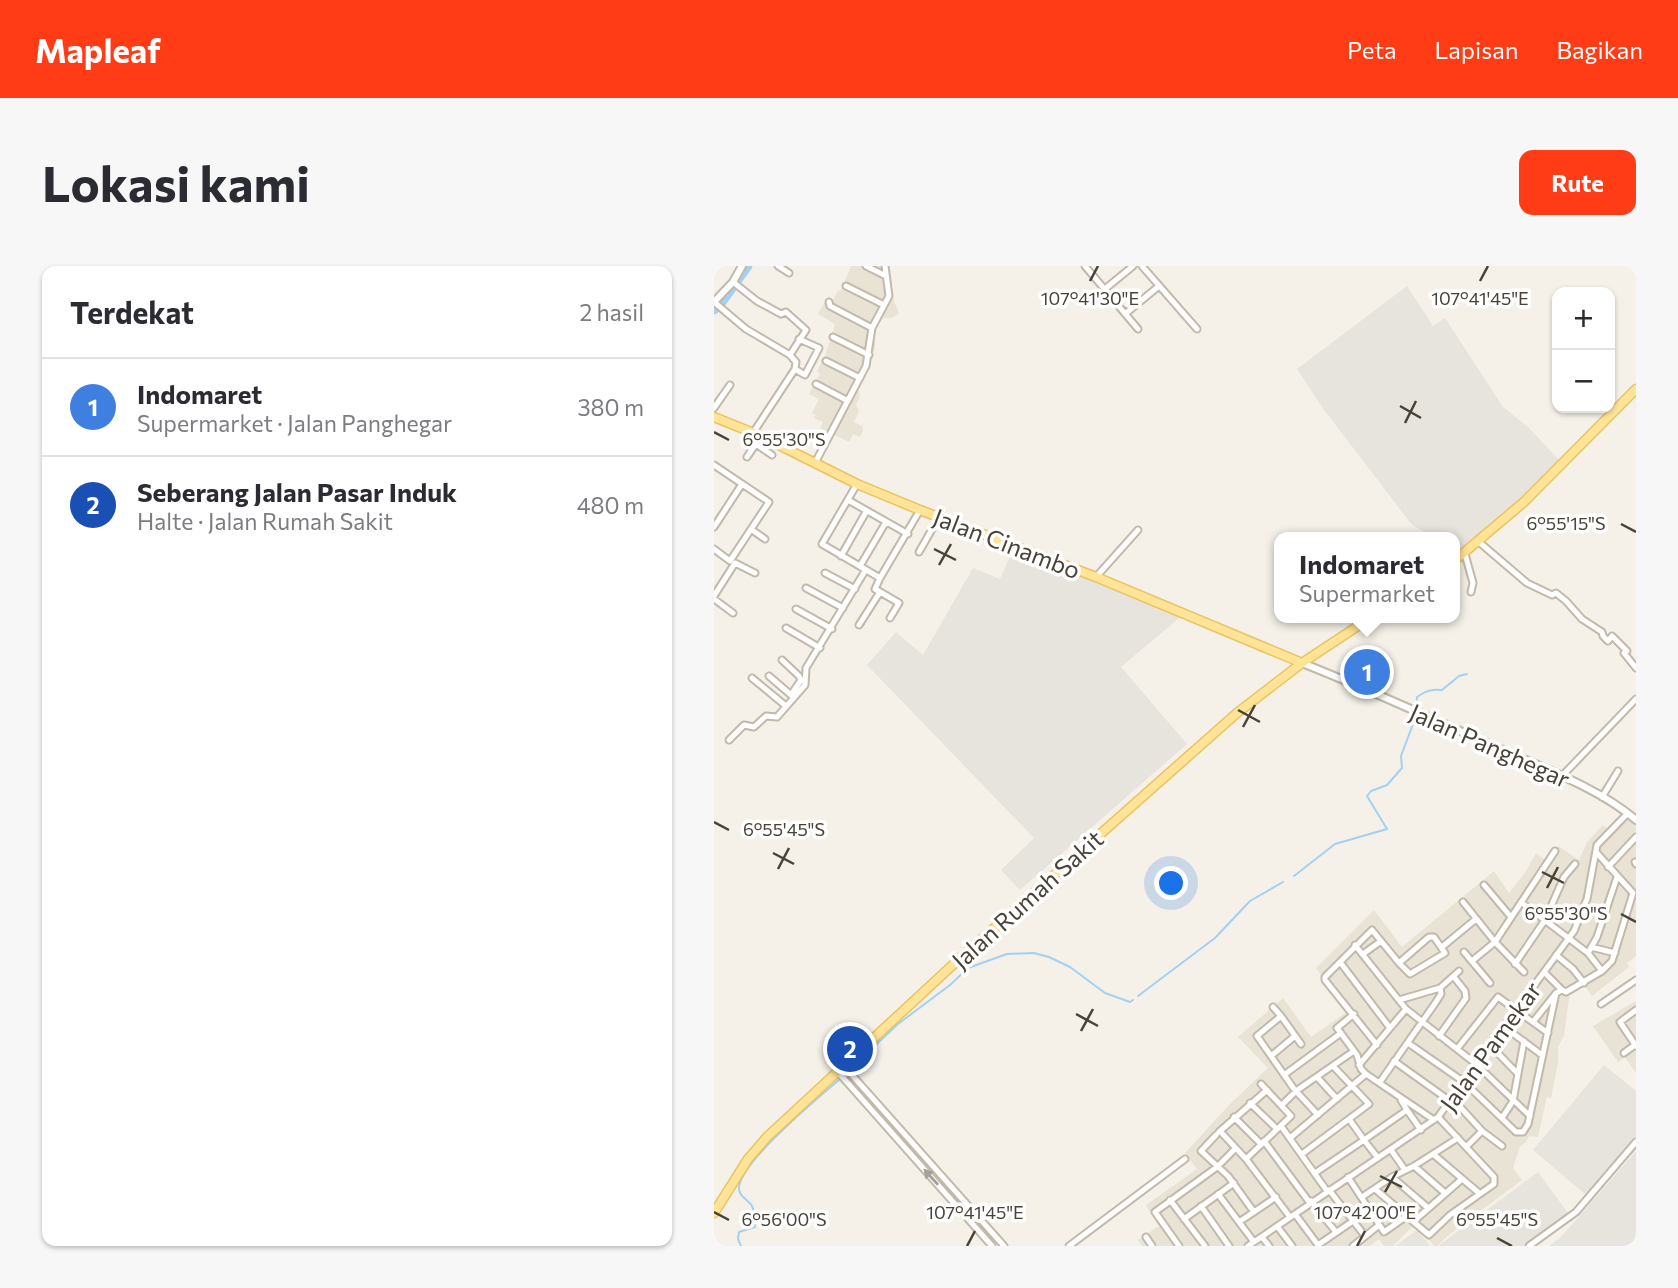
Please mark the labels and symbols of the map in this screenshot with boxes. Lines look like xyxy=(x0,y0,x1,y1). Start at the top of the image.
text: 107°41'30"E xyxy=(1041,287,1139,309)
text: 107°41'45"E xyxy=(1431,287,1529,309)
text: 6°55'30"S xyxy=(743,428,825,450)
street label: Jalan Cinambo xyxy=(929,502,1085,584)
text: 6°55'15"S xyxy=(1527,512,1605,534)
pin: 1 xyxy=(1344,646,1390,698)
street label: Jalan Panghegar xyxy=(1405,697,1575,793)
text: 6°55'45"S xyxy=(743,818,825,840)
street label: Jalan Rumah Sakit xyxy=(945,823,1109,974)
your location xyxy=(1154,866,1188,900)
text: 6°55'30"S xyxy=(1525,902,1607,924)
street label: Jalan Pamekar xyxy=(1433,975,1547,1116)
pin: 2 xyxy=(827,1023,873,1075)
one-way arrow xyxy=(923,1168,939,1186)
text: 107°41'45"E xyxy=(926,1201,1024,1223)
text: 107°42'00"E xyxy=(1314,1201,1416,1223)
text: 6°56'00"S xyxy=(742,1208,827,1230)
text: 6°55'45"S xyxy=(1456,1208,1538,1230)

